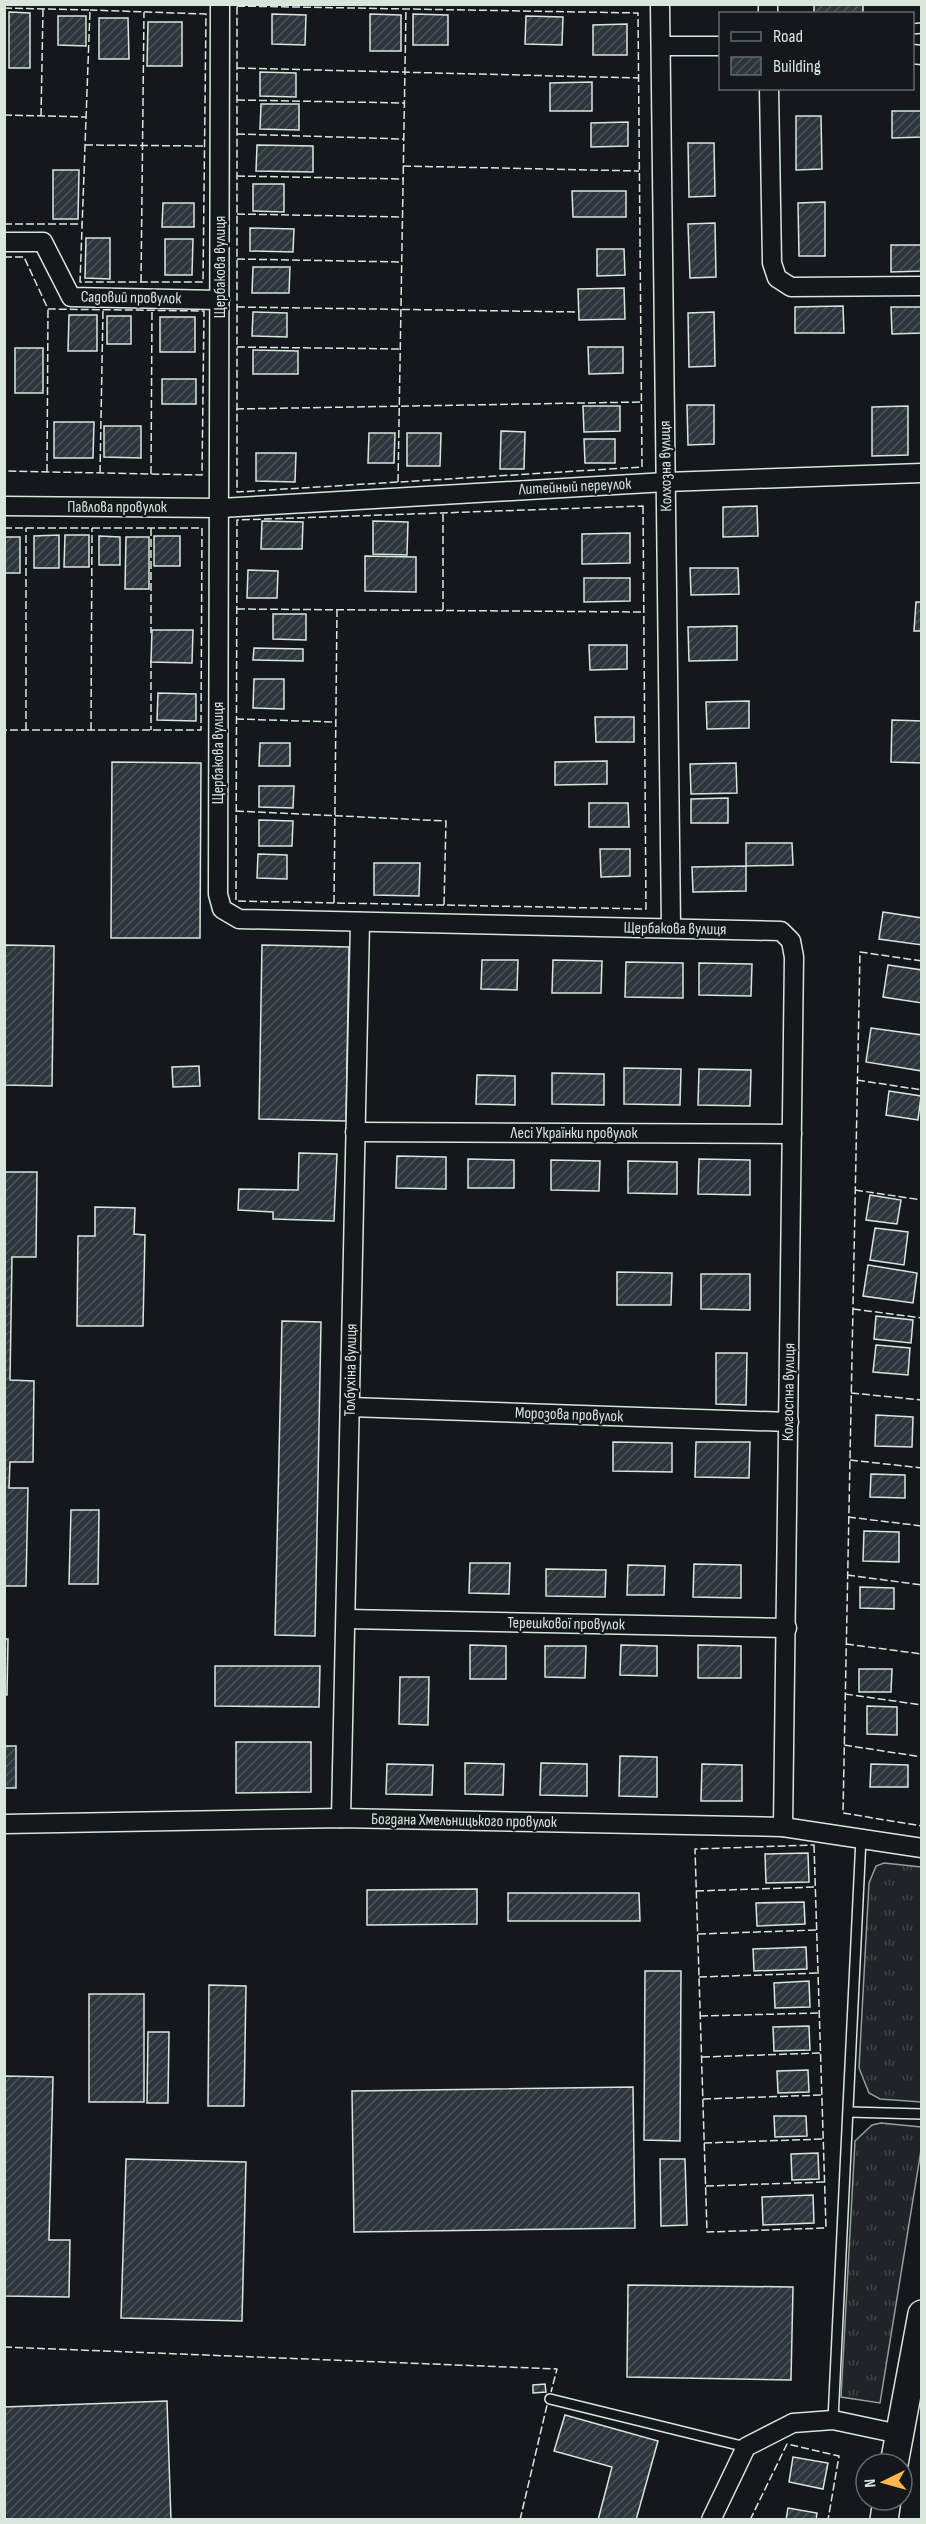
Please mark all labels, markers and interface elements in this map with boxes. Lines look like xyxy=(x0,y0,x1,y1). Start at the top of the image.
legend xyxy=(719,12,914,90)
text: Road xyxy=(773,26,803,47)
text: Building xyxy=(773,56,821,77)
street label: Щербакова вулиця xyxy=(211,216,230,318)
street label: Садовий провулок xyxy=(81,288,182,308)
street label: Колхозна вулиця xyxy=(656,420,676,512)
street label: Литейный переулок xyxy=(517,475,633,499)
street label: Павлова провулок xyxy=(67,498,168,517)
street label: Щербакова вулиця xyxy=(209,702,228,804)
street label: Щербакова вулиця xyxy=(623,919,727,939)
street label: Лесі Українки провулок xyxy=(509,1124,638,1143)
street label: Толбухіна вулиця xyxy=(341,1323,361,1417)
street label: Колгоспна вулиця xyxy=(779,1343,799,1441)
street label: Морозова провулок xyxy=(515,1404,624,1426)
street label: Терешкової провулок xyxy=(507,1613,626,1635)
street label: Богдана Хмельницького провулок xyxy=(371,1810,558,1832)
north arrow xyxy=(854,2452,914,2512)
text: N xyxy=(861,2478,880,2488)

